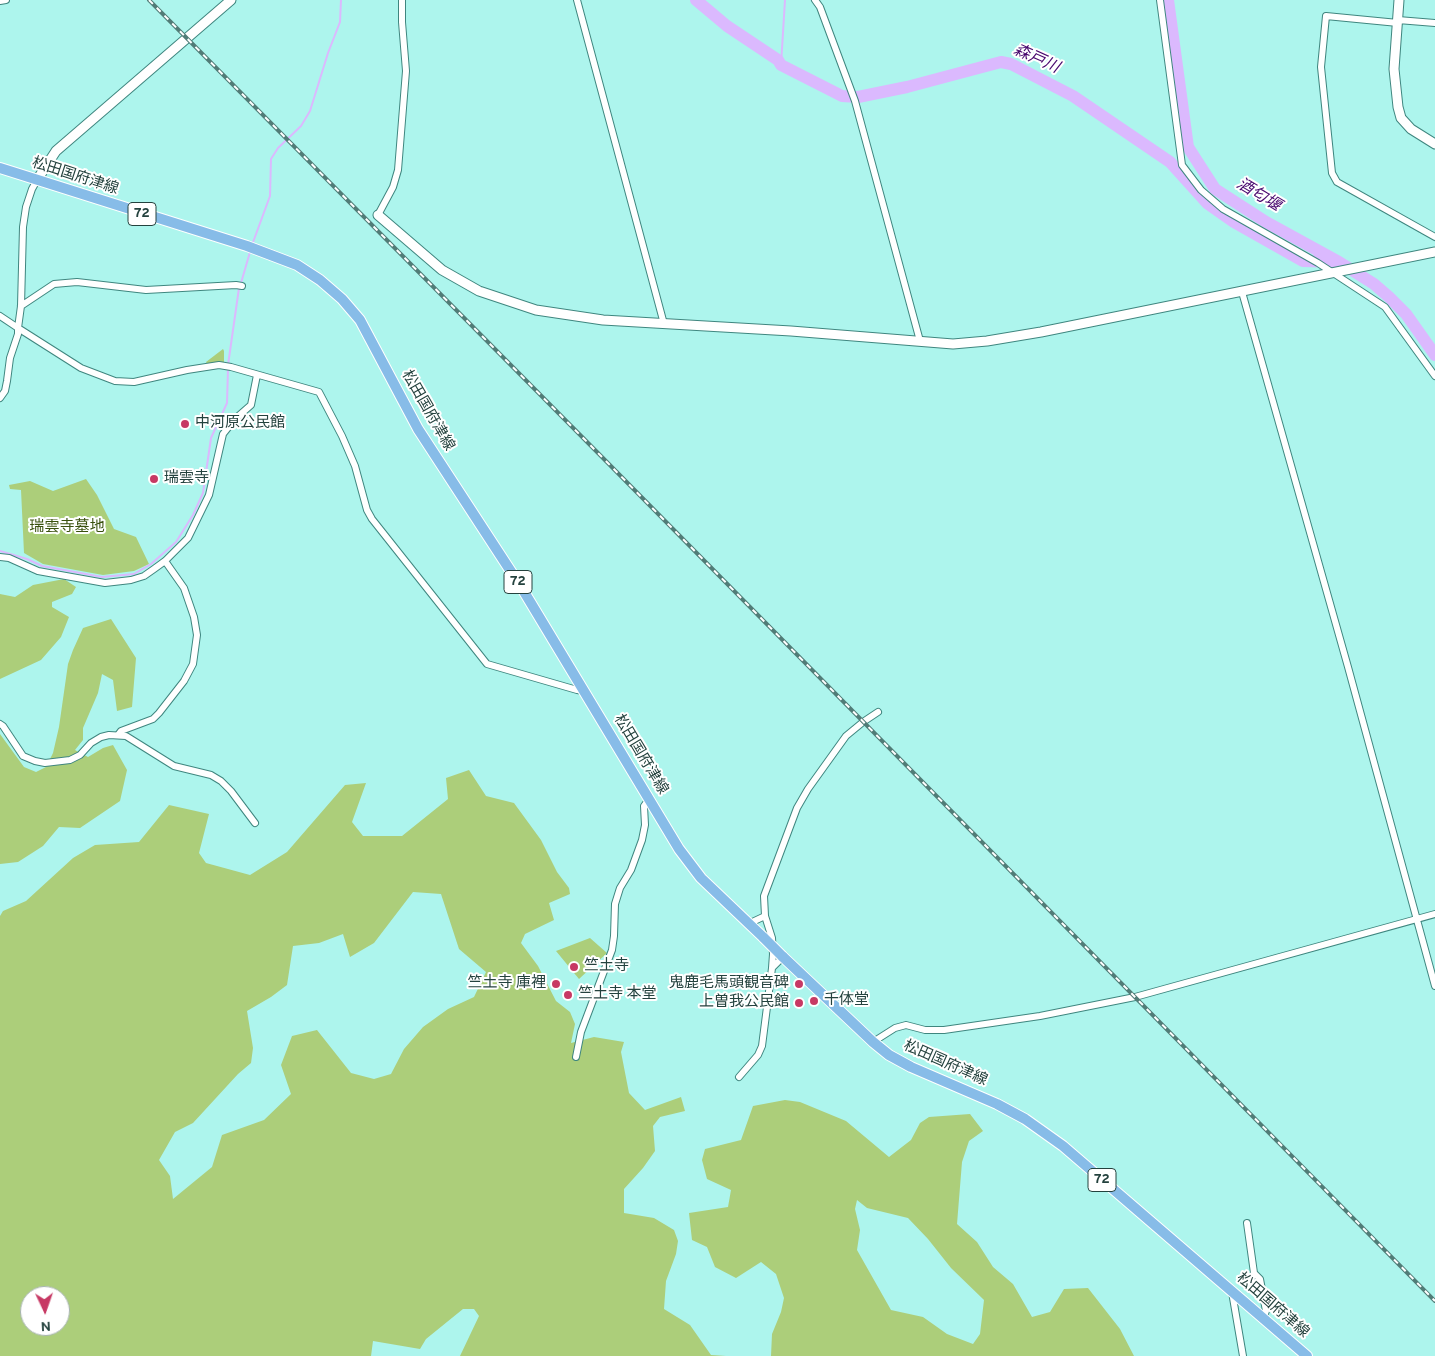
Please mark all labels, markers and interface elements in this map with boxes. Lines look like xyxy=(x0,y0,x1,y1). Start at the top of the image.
water label: 森戸川 xyxy=(1010,41,1062,79)
street label: 松田国府津線 xyxy=(29,155,121,199)
water label: 酒匂堰 xyxy=(1232,175,1284,217)
road number: 72 xyxy=(128,202,156,225)
street label: 松田国府津線 xyxy=(397,368,457,454)
place label: 中河原公民館 xyxy=(195,415,285,433)
marker: 中河原公民館 xyxy=(179,418,191,430)
place label: 瑞雲寺 xyxy=(164,470,209,488)
marker: 瑞雲寺 xyxy=(148,473,160,485)
park label: 瑞雲寺墓地 xyxy=(30,519,104,537)
road number: 72 xyxy=(504,570,532,594)
street label: 松田国府津線 xyxy=(609,712,671,798)
place label: 竺土寺 xyxy=(584,958,629,976)
marker: 竺土寺 xyxy=(568,961,580,973)
place label: 竺土寺 庫裡 xyxy=(467,975,546,993)
place label: 鬼鹿毛馬頭観音碑 xyxy=(669,975,789,993)
marker: 竺土寺 庫裡 xyxy=(550,978,562,990)
marker: 鬼鹿毛馬頭観音碑 xyxy=(793,978,805,990)
place label: 竺土寺 本堂 xyxy=(578,986,657,1004)
marker: 竺土寺 本堂 xyxy=(562,989,574,1001)
place label: 千体堂 xyxy=(824,992,869,1010)
place label: 上曽我公民館 xyxy=(699,994,789,1012)
marker: 千体堂 xyxy=(808,995,820,1007)
marker: 上曽我公民館 xyxy=(793,997,805,1009)
street label: 松田国府津線 xyxy=(900,1037,990,1091)
road number: 72 xyxy=(1088,1168,1116,1192)
street label: 松田国府津線 xyxy=(1232,1270,1312,1342)
north arrow xyxy=(20,1286,70,1336)
text: N xyxy=(40,1317,51,1334)

